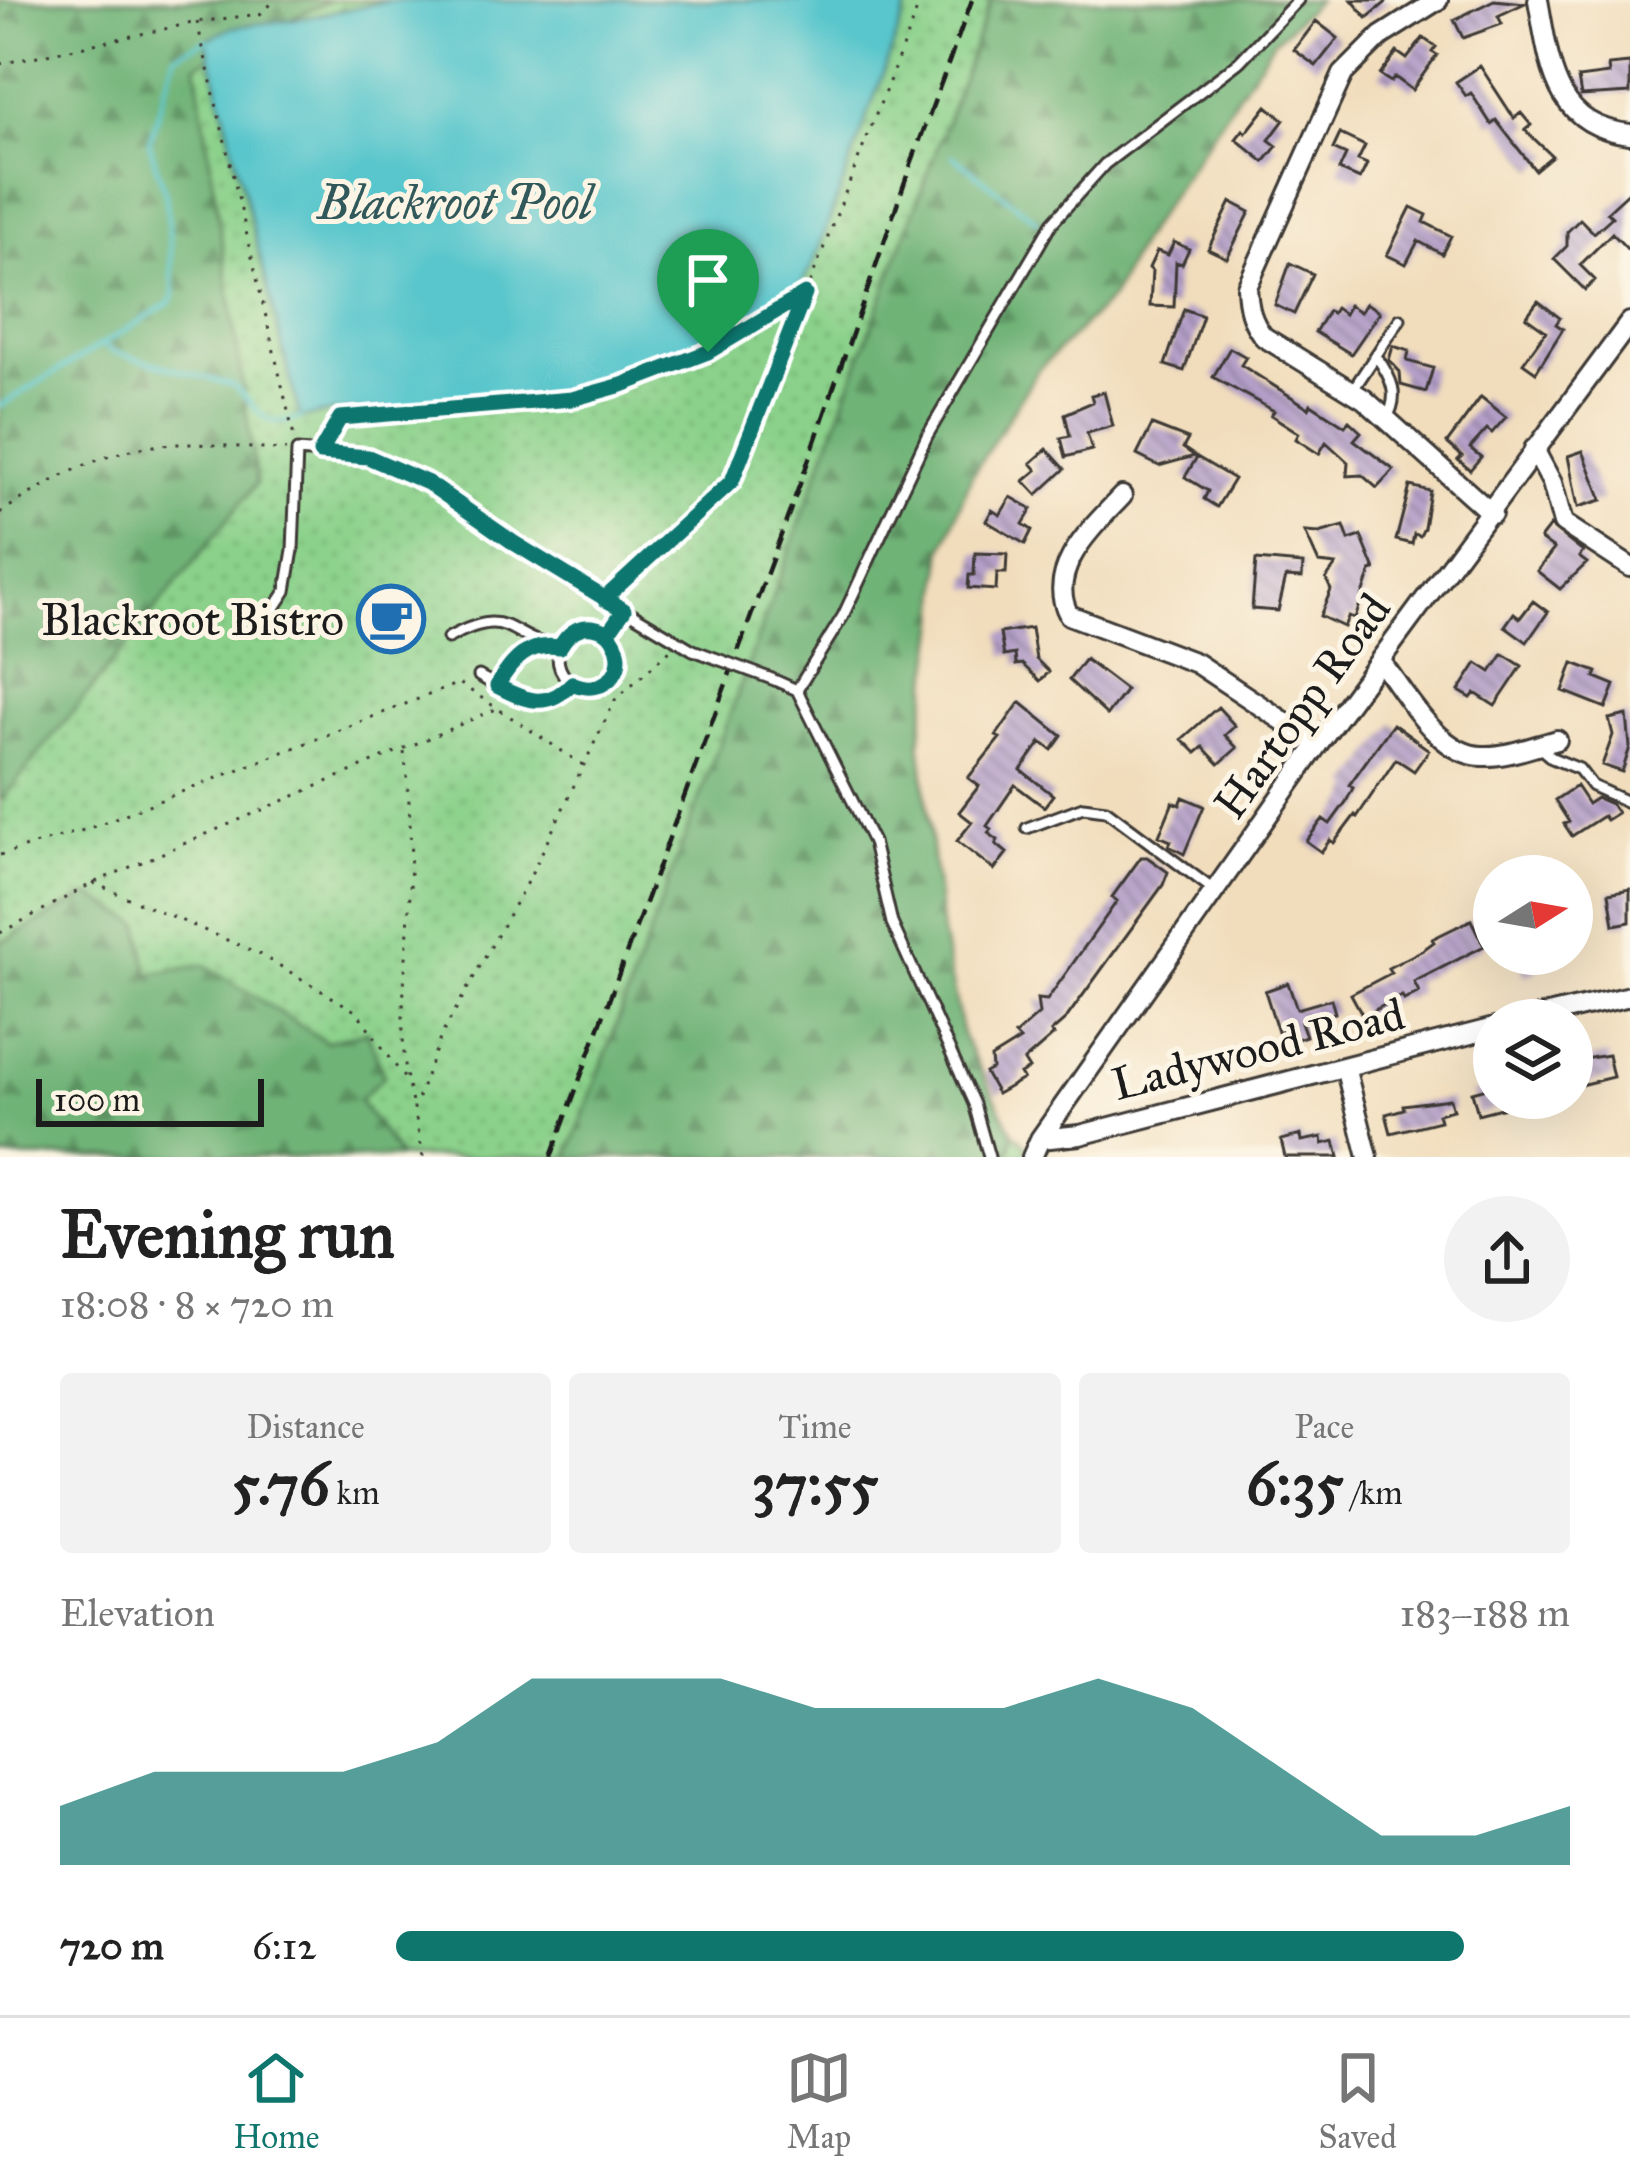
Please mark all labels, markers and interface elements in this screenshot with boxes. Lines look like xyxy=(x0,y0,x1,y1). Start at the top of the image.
water label: Blackroot Pool xyxy=(316,173,596,232)
pin xyxy=(657,229,759,352)
icon: arrive xyxy=(675,247,741,313)
street label: Hartopp Road xyxy=(1202,583,1402,829)
cafe icon: Blackroot Bistro xyxy=(356,584,426,654)
place label: Blackroot Bistro xyxy=(41,592,344,647)
north arrow xyxy=(1473,855,1593,975)
map controls xyxy=(1473,855,1593,1119)
street label: Ladywood Road xyxy=(1106,986,1410,1112)
button: layers xyxy=(1473,999,1593,1119)
scale bar xyxy=(36,1073,264,1126)
text: 100 m xyxy=(54,1080,140,1120)
text: Evening run xyxy=(60,1194,395,1275)
button: share xyxy=(1444,1196,1570,1322)
text: 18:08 · 8 × 720 m xyxy=(60,1280,334,1328)
text: Distance xyxy=(247,1407,365,1447)
text: Time xyxy=(778,1407,852,1447)
text: Pace xyxy=(1294,1407,1354,1447)
text: 5.76 xyxy=(232,1447,329,1520)
text: 37:55 xyxy=(752,1447,878,1520)
text: 6:35 xyxy=(1246,1447,1344,1520)
text: km xyxy=(329,1473,380,1513)
text: /km xyxy=(1344,1473,1403,1513)
text: Elevation xyxy=(60,1589,215,1637)
text: 183–188 m xyxy=(1400,1589,1570,1637)
text: 720 m xyxy=(60,1922,164,1970)
text: 6:12 xyxy=(252,1922,316,1970)
tab: Home xyxy=(233,2045,320,2157)
tab: Map xyxy=(786,2045,852,2157)
tab: Saved xyxy=(1318,2045,1397,2157)

